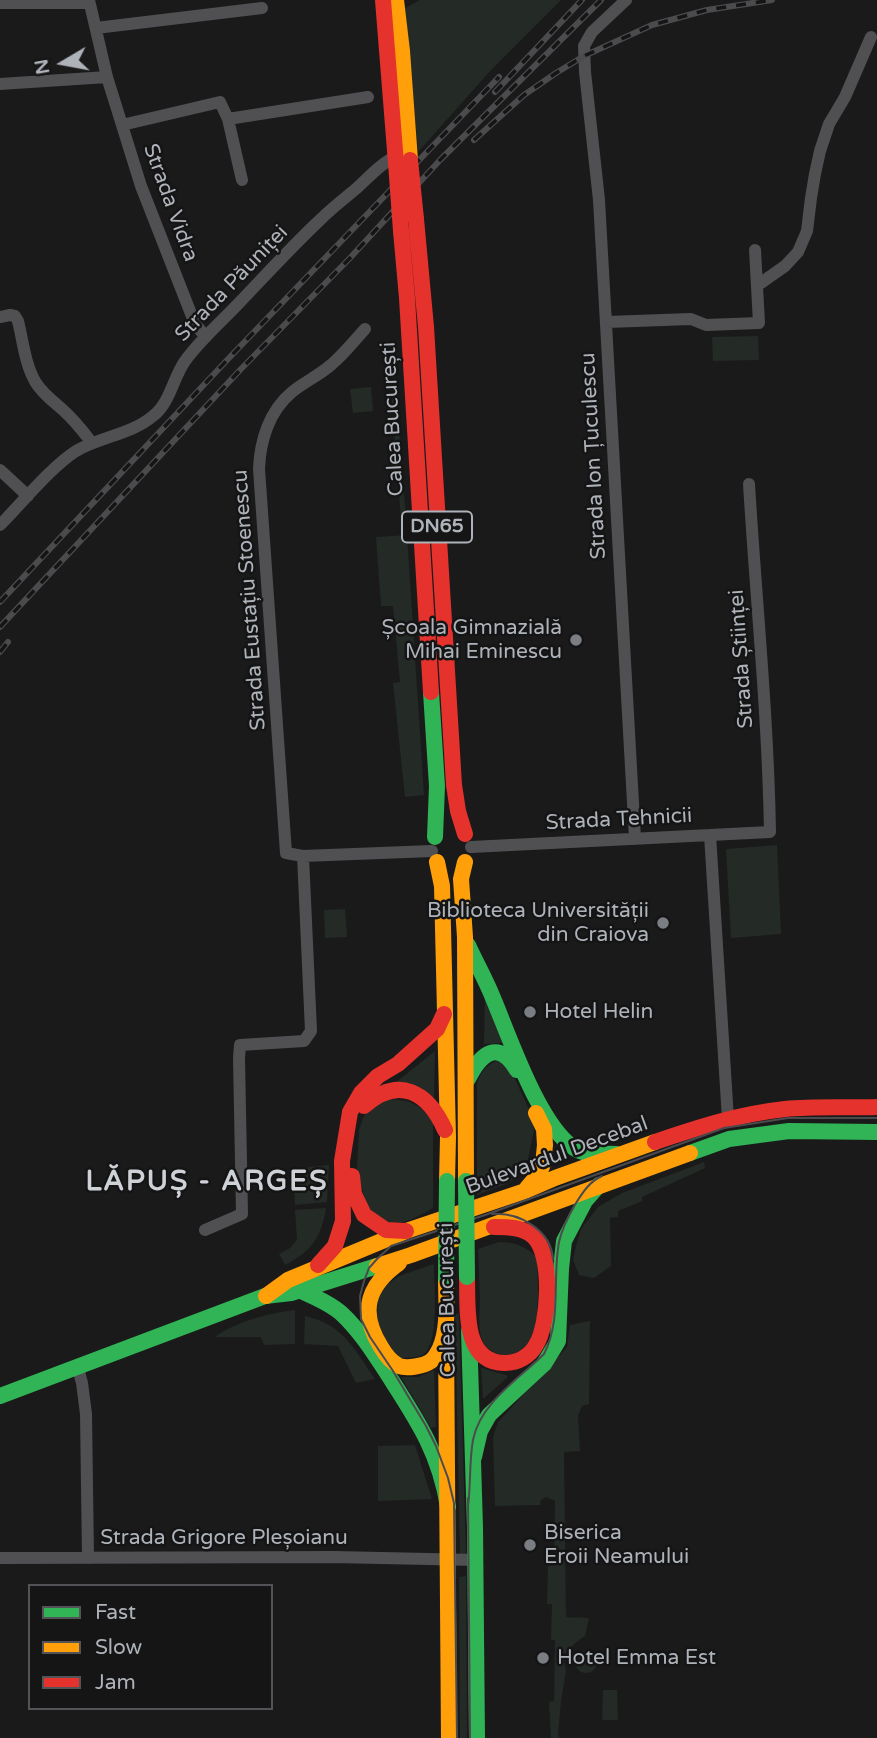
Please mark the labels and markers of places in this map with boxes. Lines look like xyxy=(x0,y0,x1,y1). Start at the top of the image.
place label: Școala Gimnazială Mihai Eminescu xyxy=(381,615,562,665)
marker: Școala Gimnazială Mihai Eminescu xyxy=(568,632,584,648)
place label: Biblioteca Universității din Craiova xyxy=(427,898,649,948)
marker: Biblioteca Universității din Craiova xyxy=(655,915,671,931)
place label: Hotel Helin xyxy=(544,999,653,1025)
marker: Hotel Helin xyxy=(522,1004,538,1020)
place label: Biserica Eroii Neamului xyxy=(544,1520,689,1570)
marker: Biserica Eroii Neamului xyxy=(522,1537,538,1553)
place label: Hotel Emma Est xyxy=(557,1645,716,1671)
marker: Hotel Emma Est xyxy=(535,1650,551,1666)

